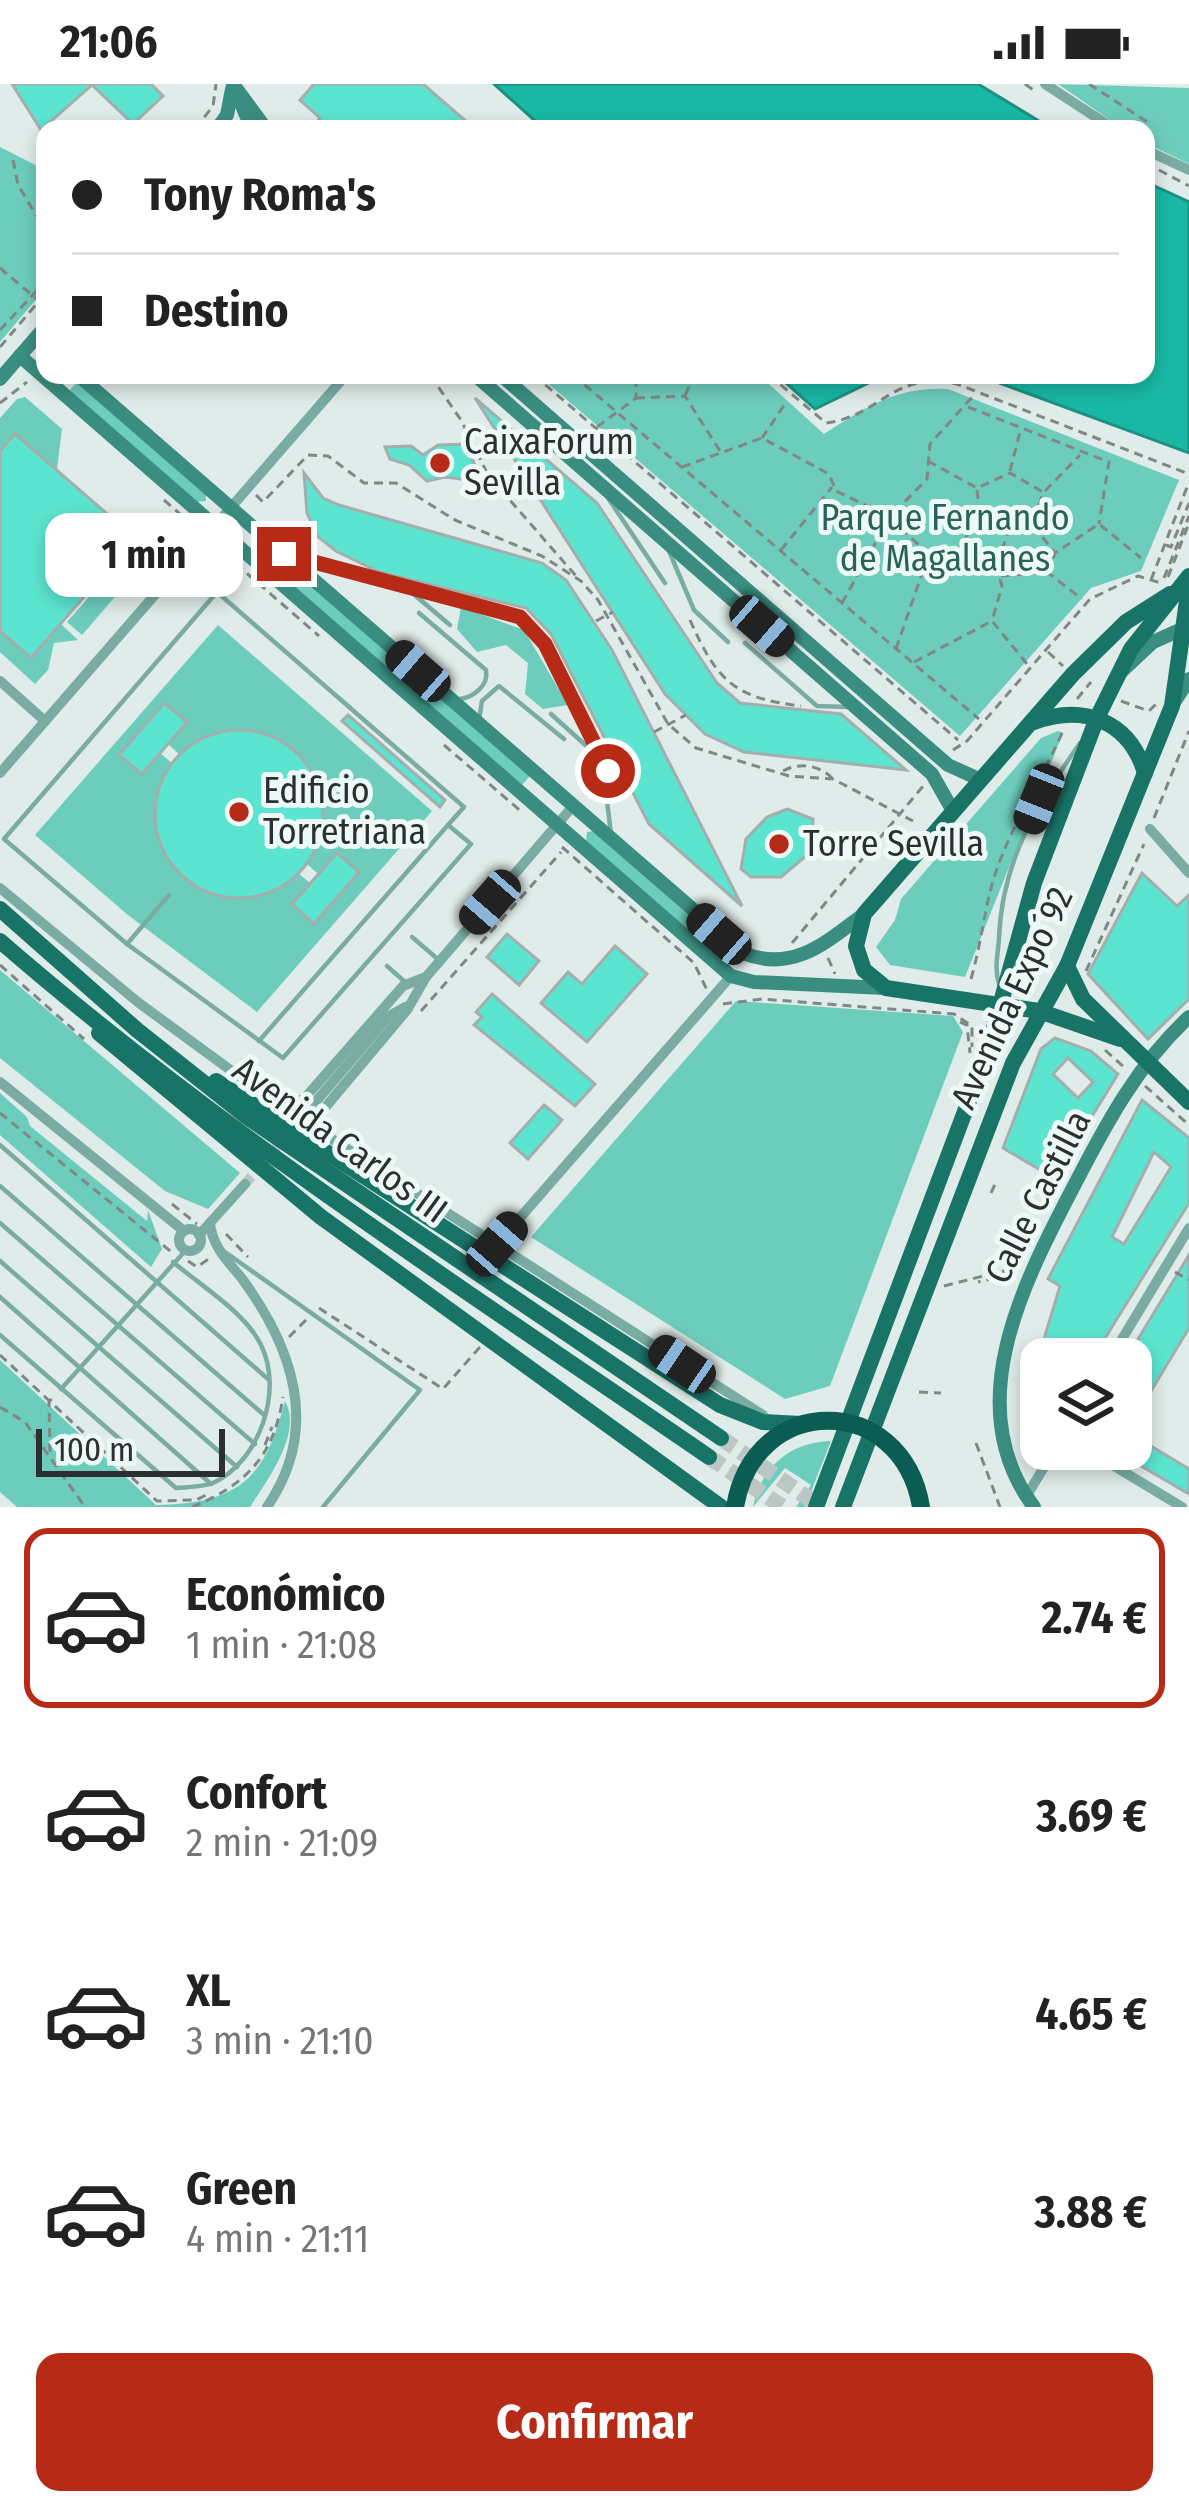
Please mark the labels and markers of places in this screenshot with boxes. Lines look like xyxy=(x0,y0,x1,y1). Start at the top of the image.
place label: CaixaForum Sevilla xyxy=(464,420,634,505)
marker: CaixaForum Sevilla xyxy=(427,450,453,476)
place label: Edificio Torretriana xyxy=(263,769,426,854)
marker: Edificio Torretriana xyxy=(226,799,252,825)
place label: Torre Sevilla xyxy=(803,822,984,866)
marker: Torre Sevilla xyxy=(766,831,792,857)

